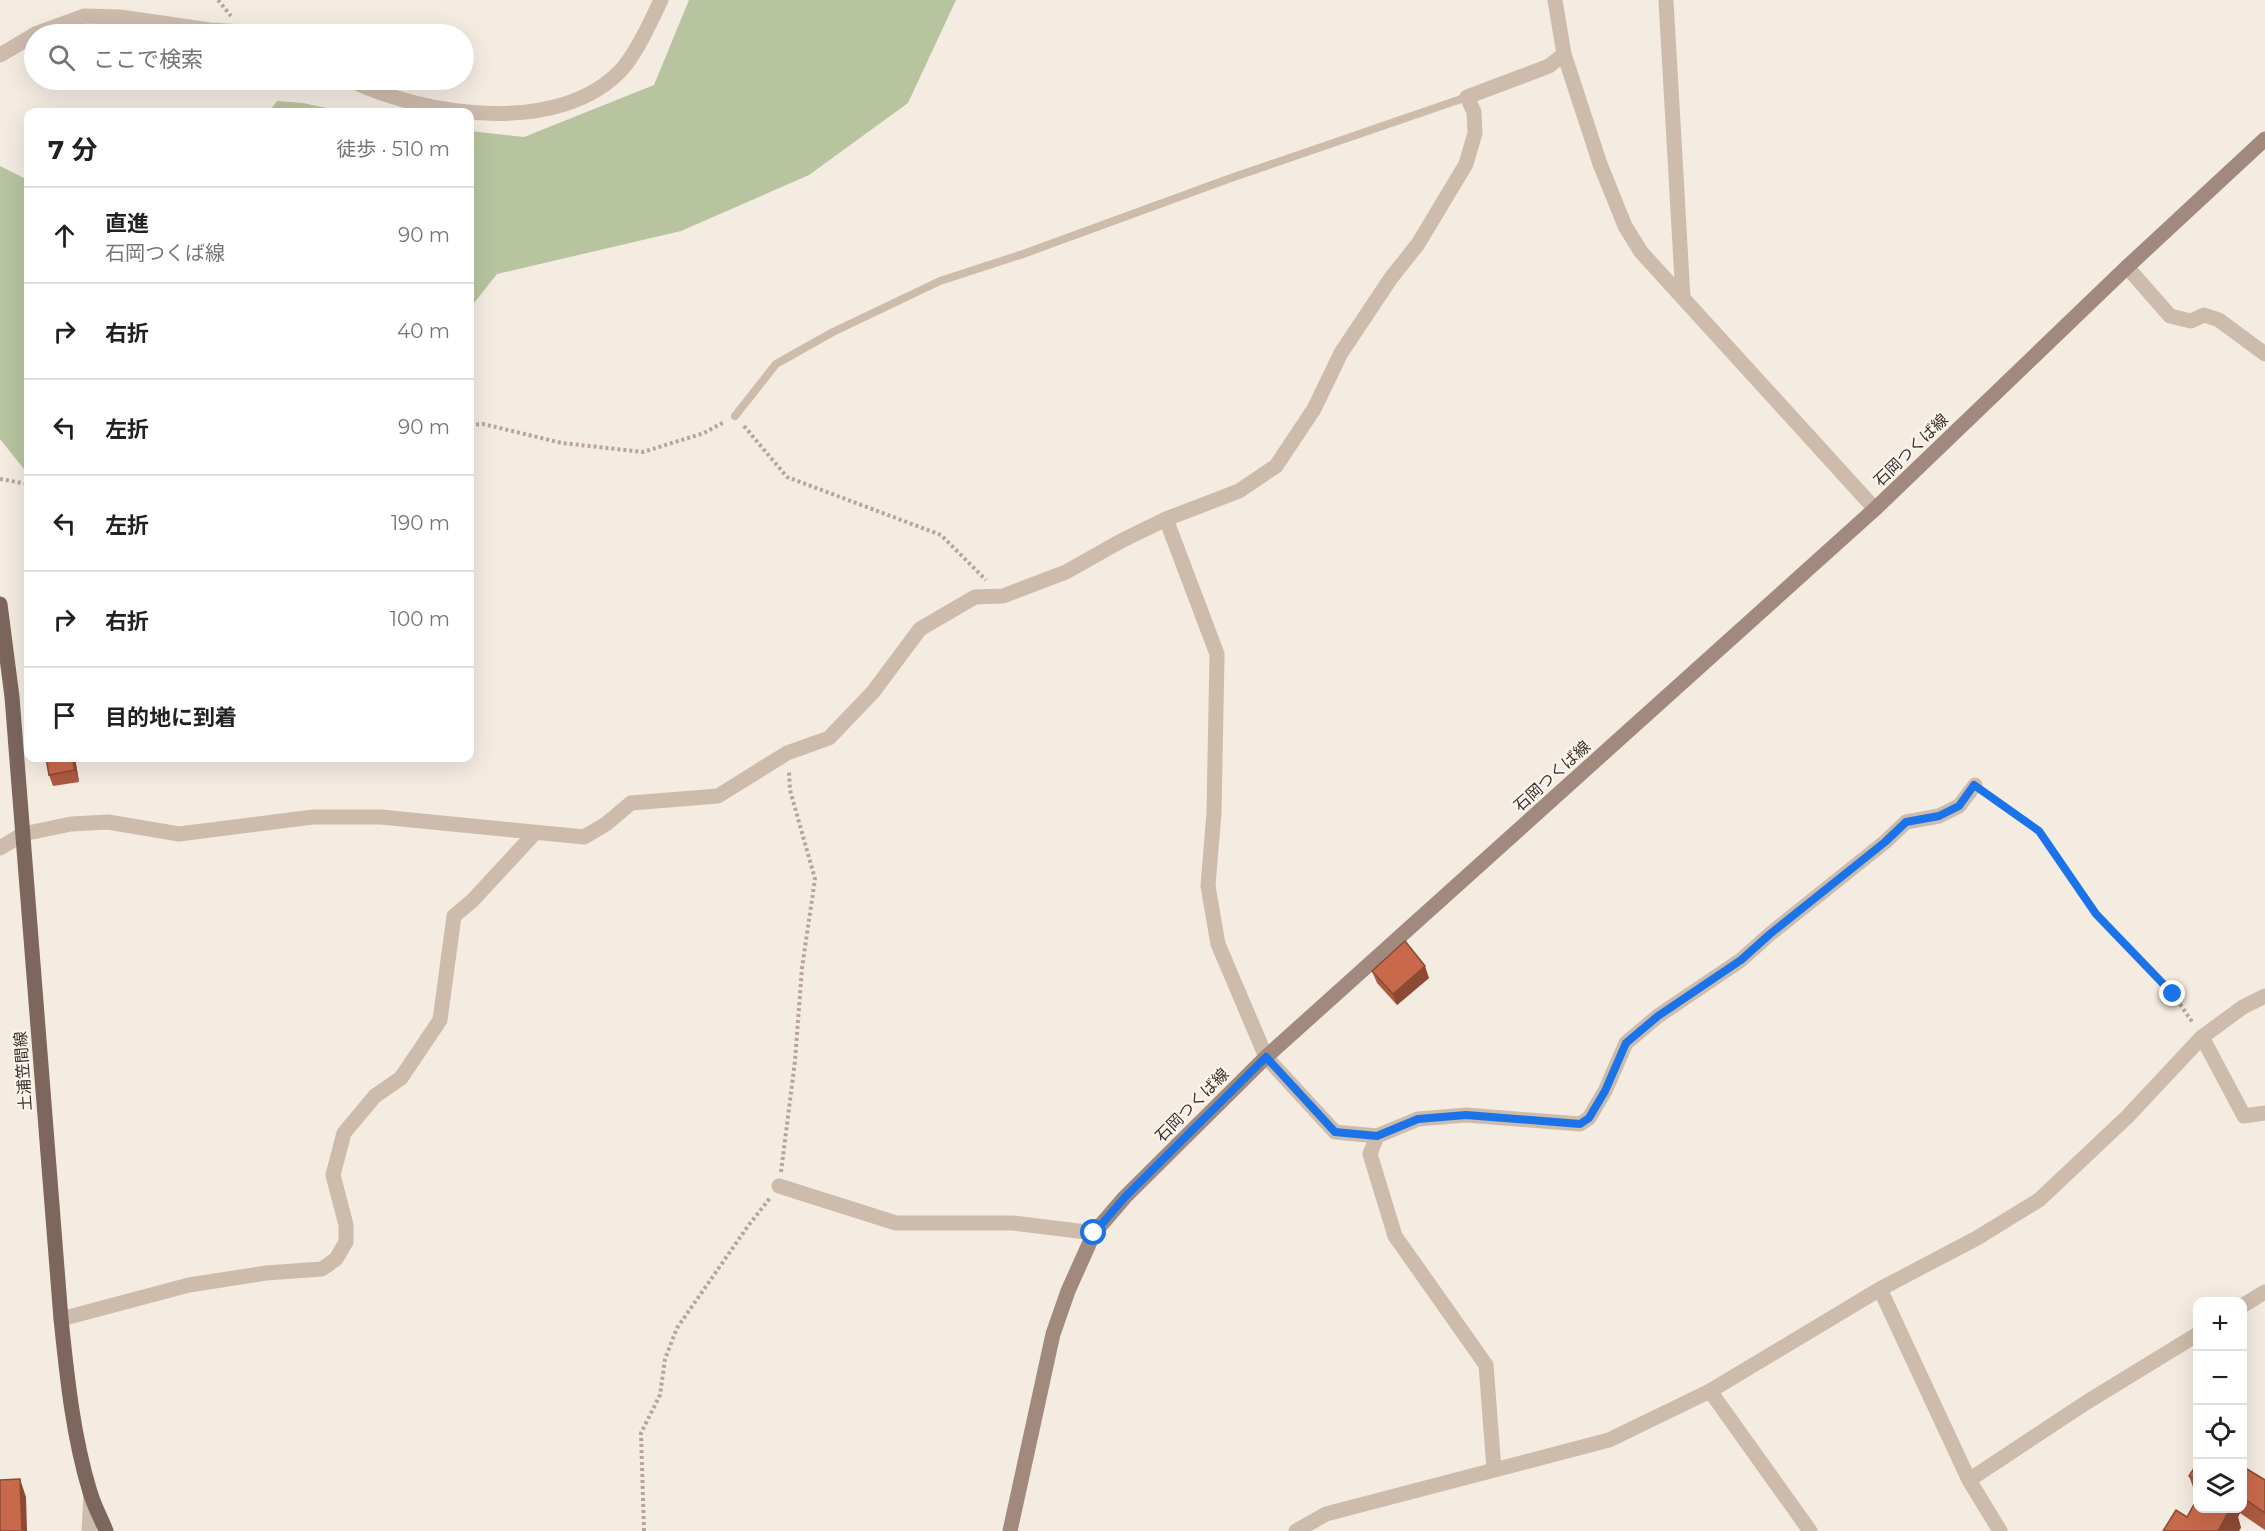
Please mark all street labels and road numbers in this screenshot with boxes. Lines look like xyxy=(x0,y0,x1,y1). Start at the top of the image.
street label: 石岡つくば線 xyxy=(1870,410,1952,490)
street label: 石岡つくば線 xyxy=(1510,737,1594,815)
street label: 土浦笠間線 xyxy=(11,1030,35,1112)
street label: 石岡つくば線 xyxy=(1151,1064,1233,1146)

